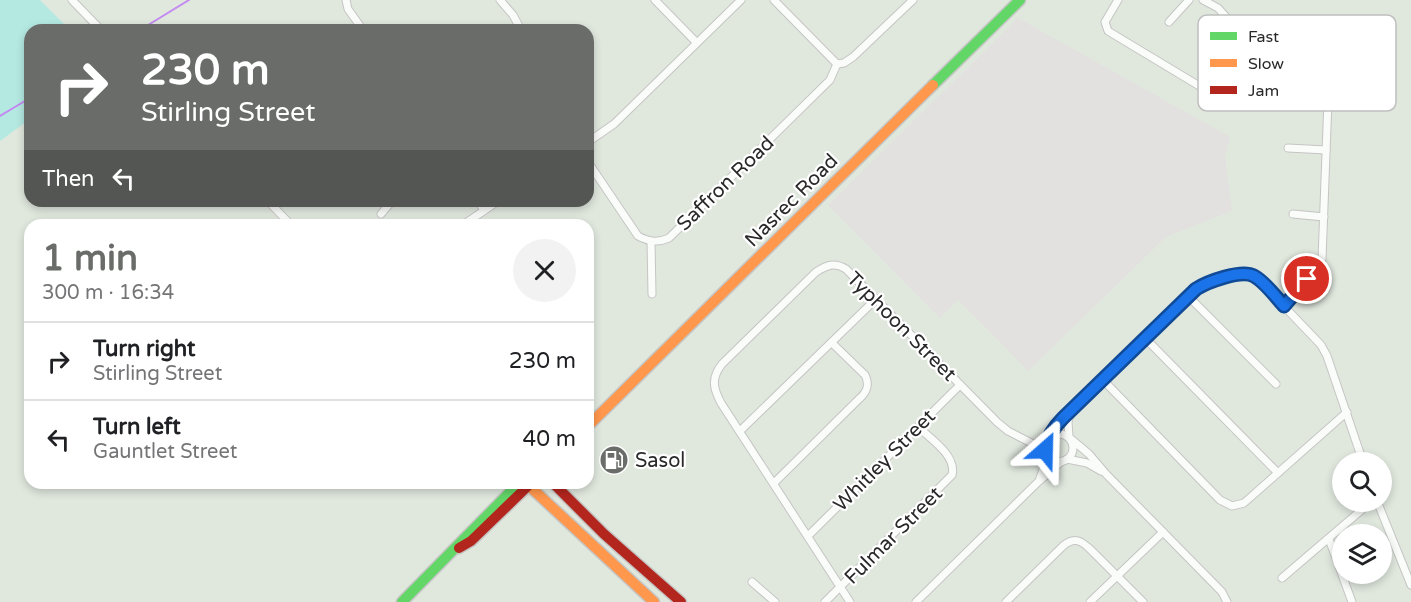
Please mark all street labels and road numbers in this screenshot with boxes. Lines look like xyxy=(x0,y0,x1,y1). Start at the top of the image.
street label: Saffron Road xyxy=(672,131,779,236)
street label: Nasrec Road xyxy=(740,149,843,252)
street label: Typhoon Street xyxy=(841,267,961,387)
street label: Whitley Street xyxy=(829,404,941,517)
street label: Fulmar Street xyxy=(840,482,948,590)

